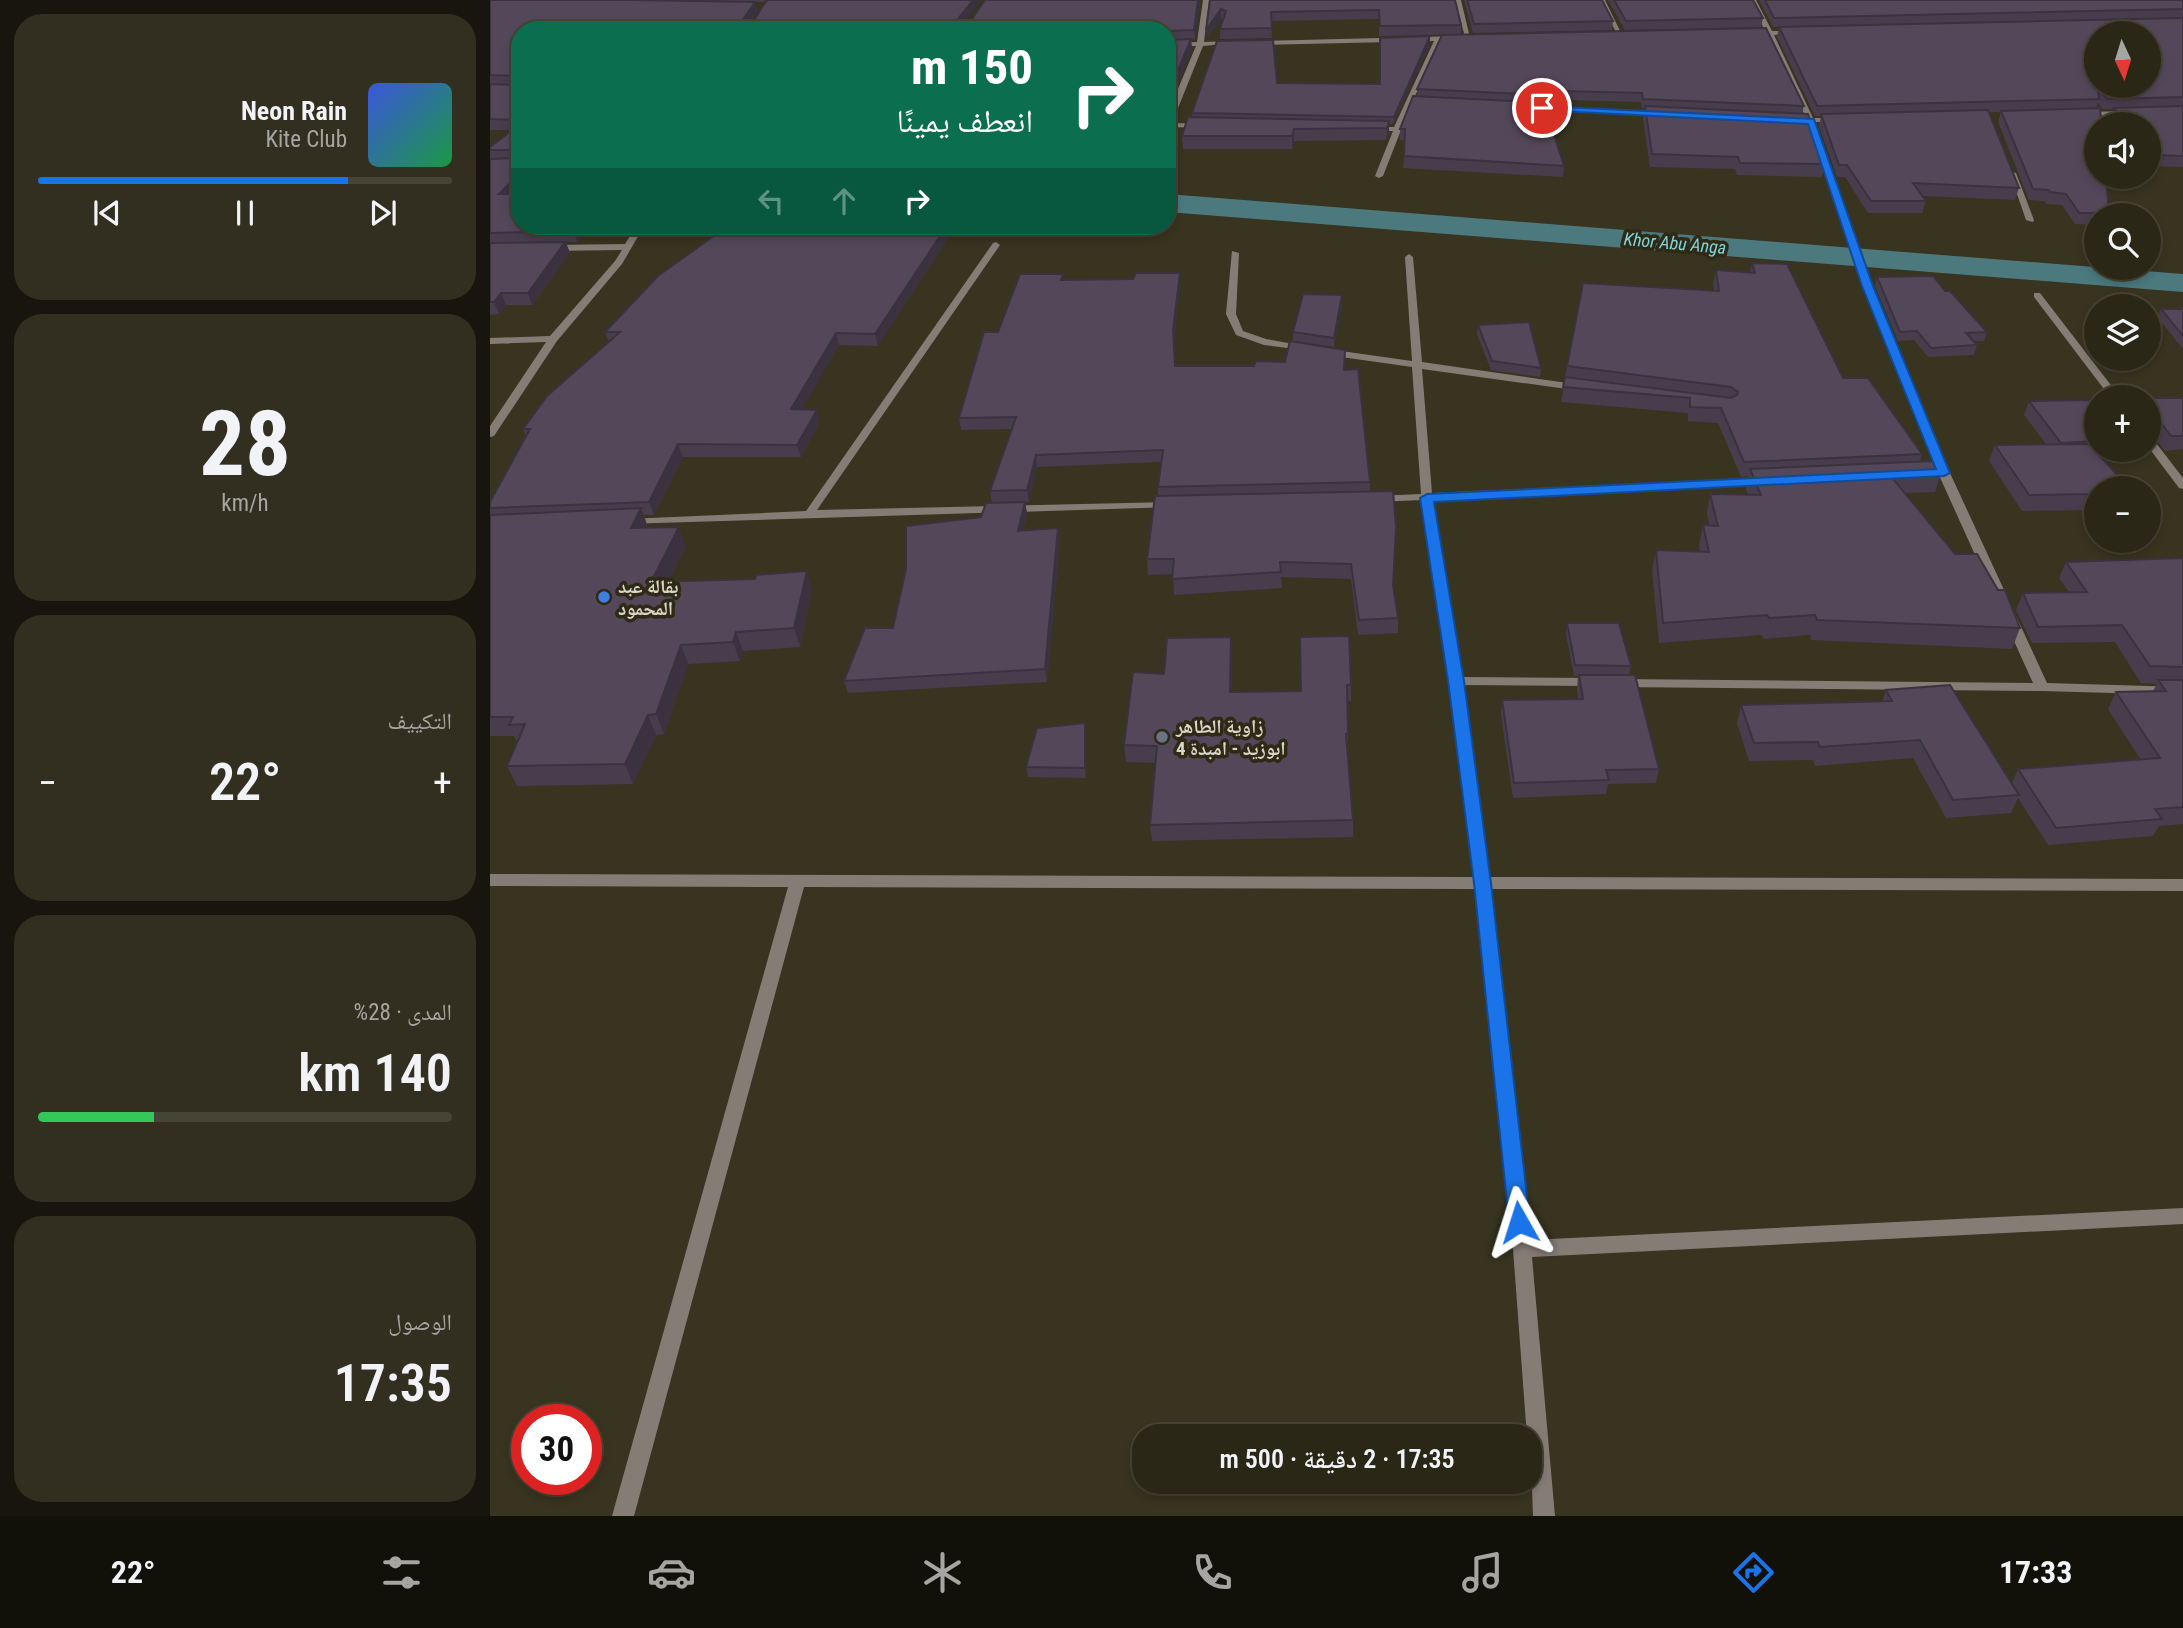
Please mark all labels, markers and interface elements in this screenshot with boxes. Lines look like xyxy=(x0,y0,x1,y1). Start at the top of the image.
north arrow xyxy=(2084,21,2161,98)
map controls xyxy=(2084,21,2161,553)
text: 150 m xyxy=(911,39,1033,96)
icon: right xyxy=(1057,49,1148,140)
pin xyxy=(1512,78,1572,138)
icon: arrive xyxy=(1523,89,1561,127)
text: Neon Rain xyxy=(241,96,347,126)
text: انعطف يمينًا xyxy=(897,102,1033,140)
button: sound xyxy=(2084,112,2161,189)
text: Kite Club xyxy=(266,126,347,153)
icon: left xyxy=(752,182,790,220)
icon: ahead xyxy=(825,182,863,220)
icon: right xyxy=(898,182,936,220)
icon: previous xyxy=(88,194,126,232)
icon: pause xyxy=(226,194,264,232)
icon: next xyxy=(364,194,402,232)
button: search xyxy=(2084,203,2161,280)
water label: Khor Abu Anga xyxy=(1623,228,1727,258)
button: layers xyxy=(2084,294,2161,371)
button: + xyxy=(2084,385,2161,462)
text: 28 xyxy=(199,391,291,497)
button: − xyxy=(2084,476,2161,553)
text: km/h xyxy=(221,490,269,517)
place label: بقالة عبد المحمود xyxy=(618,575,678,620)
marker: بقالة عبد المحمود xyxy=(596,589,612,605)
text: التكييف xyxy=(387,708,452,735)
place label: زاوية الطاهر ابوزيد - امبدة 4 xyxy=(1175,715,1286,760)
marker: زاوية الطاهر ابوزيد - امبدة 4 xyxy=(1154,729,1170,745)
text: 22° xyxy=(209,752,281,813)
text: − xyxy=(38,761,57,805)
text: + xyxy=(433,761,452,805)
text: المدى · 28% xyxy=(354,999,452,1026)
text: 140 km xyxy=(298,1043,452,1104)
position arrow xyxy=(1482,1185,1556,1259)
text: الوصول xyxy=(388,1309,452,1336)
text: 17:35 xyxy=(334,1353,452,1414)
speed limit sign: 30 xyxy=(511,1404,602,1495)
text: 17:35 · 2 دقيقة · 500 m xyxy=(1219,1444,1455,1474)
icon: filters xyxy=(377,1548,426,1597)
icon: car xyxy=(647,1548,696,1597)
icon: climate xyxy=(918,1548,967,1597)
icon: phone xyxy=(1188,1548,1237,1597)
icon: music xyxy=(1458,1548,1507,1597)
icon: directions xyxy=(1729,1548,1778,1597)
text: 22° xyxy=(111,1553,155,1591)
text: 17:33 xyxy=(1999,1553,2072,1591)

